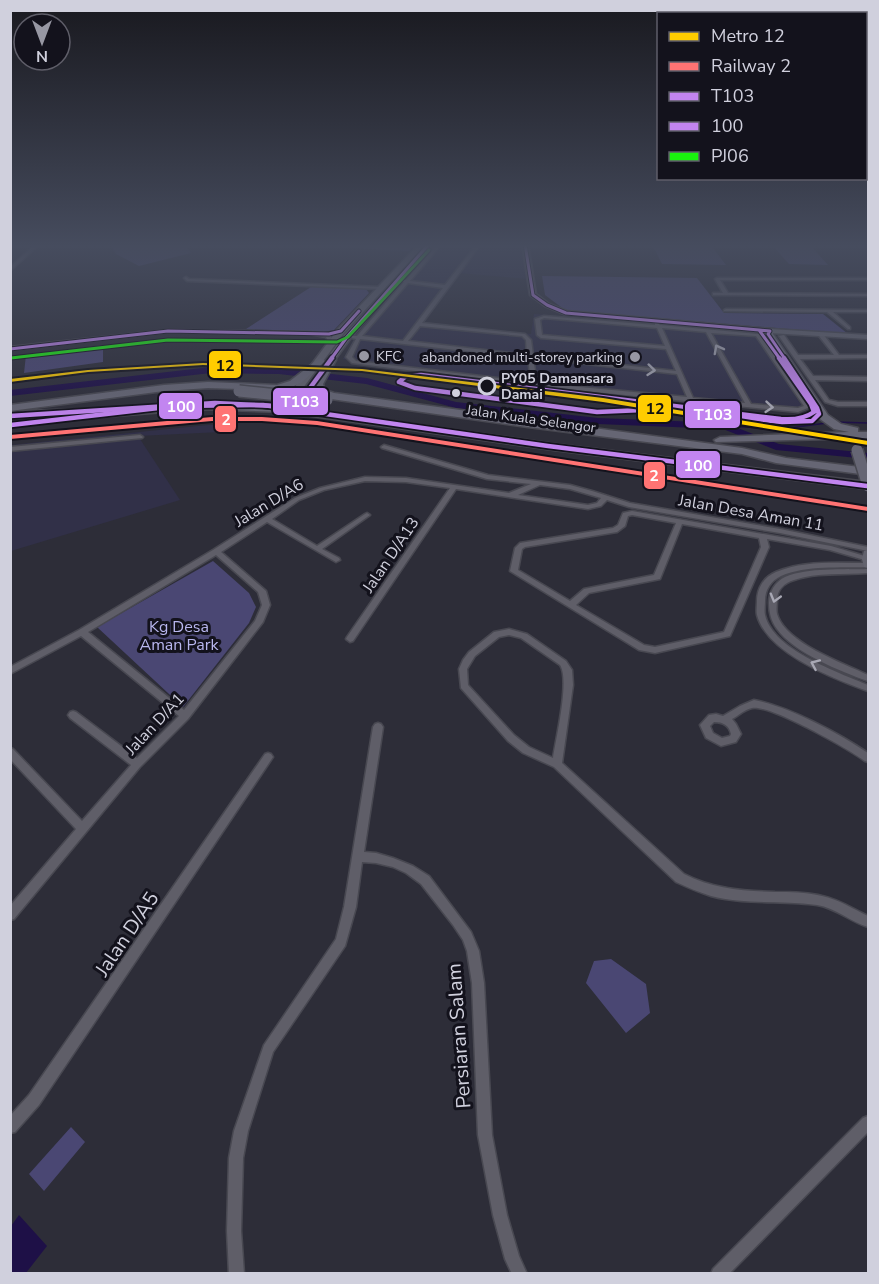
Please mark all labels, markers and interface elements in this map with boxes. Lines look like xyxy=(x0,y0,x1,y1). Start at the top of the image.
north arrow xyxy=(12,12,72,72)
legend xyxy=(657,12,867,180)
text: Metro 12 xyxy=(711,24,785,48)
text: N xyxy=(36,45,48,67)
text: Railway 2 xyxy=(711,54,791,78)
text: T103 xyxy=(711,84,754,108)
text: 100 xyxy=(711,114,743,138)
text: PJ06 xyxy=(711,144,749,168)
one-way arrow xyxy=(714,345,725,356)
place label: KFC xyxy=(376,347,402,366)
place label: abandoned multi-storey parking xyxy=(422,348,623,367)
marker: KFC xyxy=(357,349,371,363)
line badge: 12 xyxy=(208,350,242,379)
marker: abandoned multi-storey parking xyxy=(628,350,642,364)
text: 12 xyxy=(215,355,235,377)
one-way arrow xyxy=(646,363,656,376)
place label: PY05 Damansara Damai xyxy=(501,369,613,404)
marker: PY05 Damansara Damai xyxy=(478,377,496,395)
line badge: T103 xyxy=(272,387,329,416)
unlabelled marker xyxy=(450,387,462,399)
text: T103 xyxy=(281,391,319,413)
line badge: 100 xyxy=(158,392,203,420)
line badge: 12 xyxy=(637,394,672,423)
text: 100 xyxy=(167,396,195,418)
text: 12 xyxy=(645,398,665,420)
street label: Jalan Kuala Selangor xyxy=(464,400,597,438)
line badge: T103 xyxy=(684,400,741,429)
one-way arrow xyxy=(764,400,773,413)
text: T103 xyxy=(694,404,732,426)
line badge: 2 xyxy=(214,405,237,433)
text: 2 xyxy=(221,409,231,431)
line badge: 100 xyxy=(675,450,721,479)
text: 100 xyxy=(684,455,712,477)
line badge: 2 xyxy=(643,461,666,490)
text: 2 xyxy=(649,465,659,487)
street label: Jalan D/A6 xyxy=(229,474,308,533)
street label: Jalan Desa Aman 11 xyxy=(676,489,825,537)
street label: Jalan D/A13 xyxy=(357,513,424,598)
one-way arrow xyxy=(770,592,782,602)
park label: Kg Desa Aman Park xyxy=(140,616,219,656)
one-way arrow xyxy=(810,659,821,671)
street label: Jalan D/A1 xyxy=(120,688,189,760)
street label: Jalan D/A5 xyxy=(88,886,165,982)
street label: Persiaran Salam xyxy=(440,962,478,1110)

